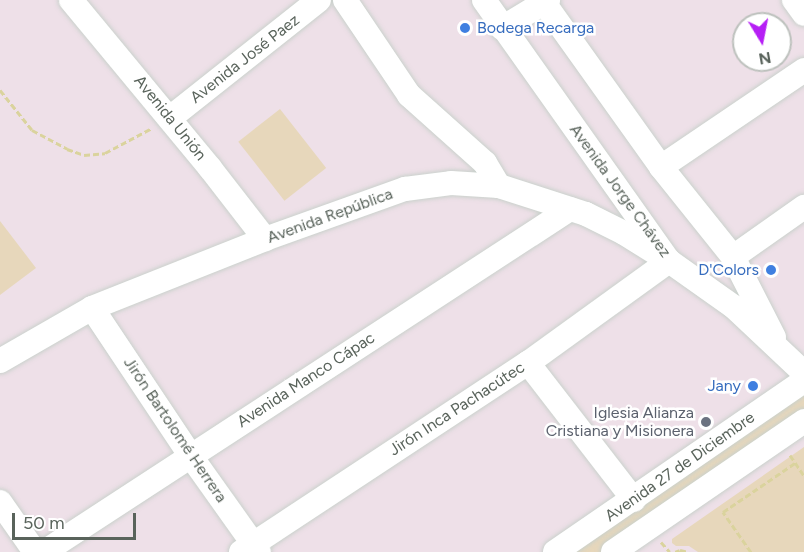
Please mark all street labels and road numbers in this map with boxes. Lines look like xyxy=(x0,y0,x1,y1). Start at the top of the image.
street label: Avenida José Paez xyxy=(187,10,303,108)
street label: Avenida Unión xyxy=(130,72,210,164)
street label: Avenida Jorge Chávez xyxy=(565,121,675,261)
street label: Avenida República xyxy=(265,184,395,248)
street label: Avenida Manco Cápac xyxy=(234,328,378,432)
street label: Jirón Bartolomé Herrera xyxy=(119,354,231,506)
street label: Jirón Inca Pachacútec xyxy=(386,358,528,460)
street label: Avenida 27 de Diciembre xyxy=(602,408,758,526)

